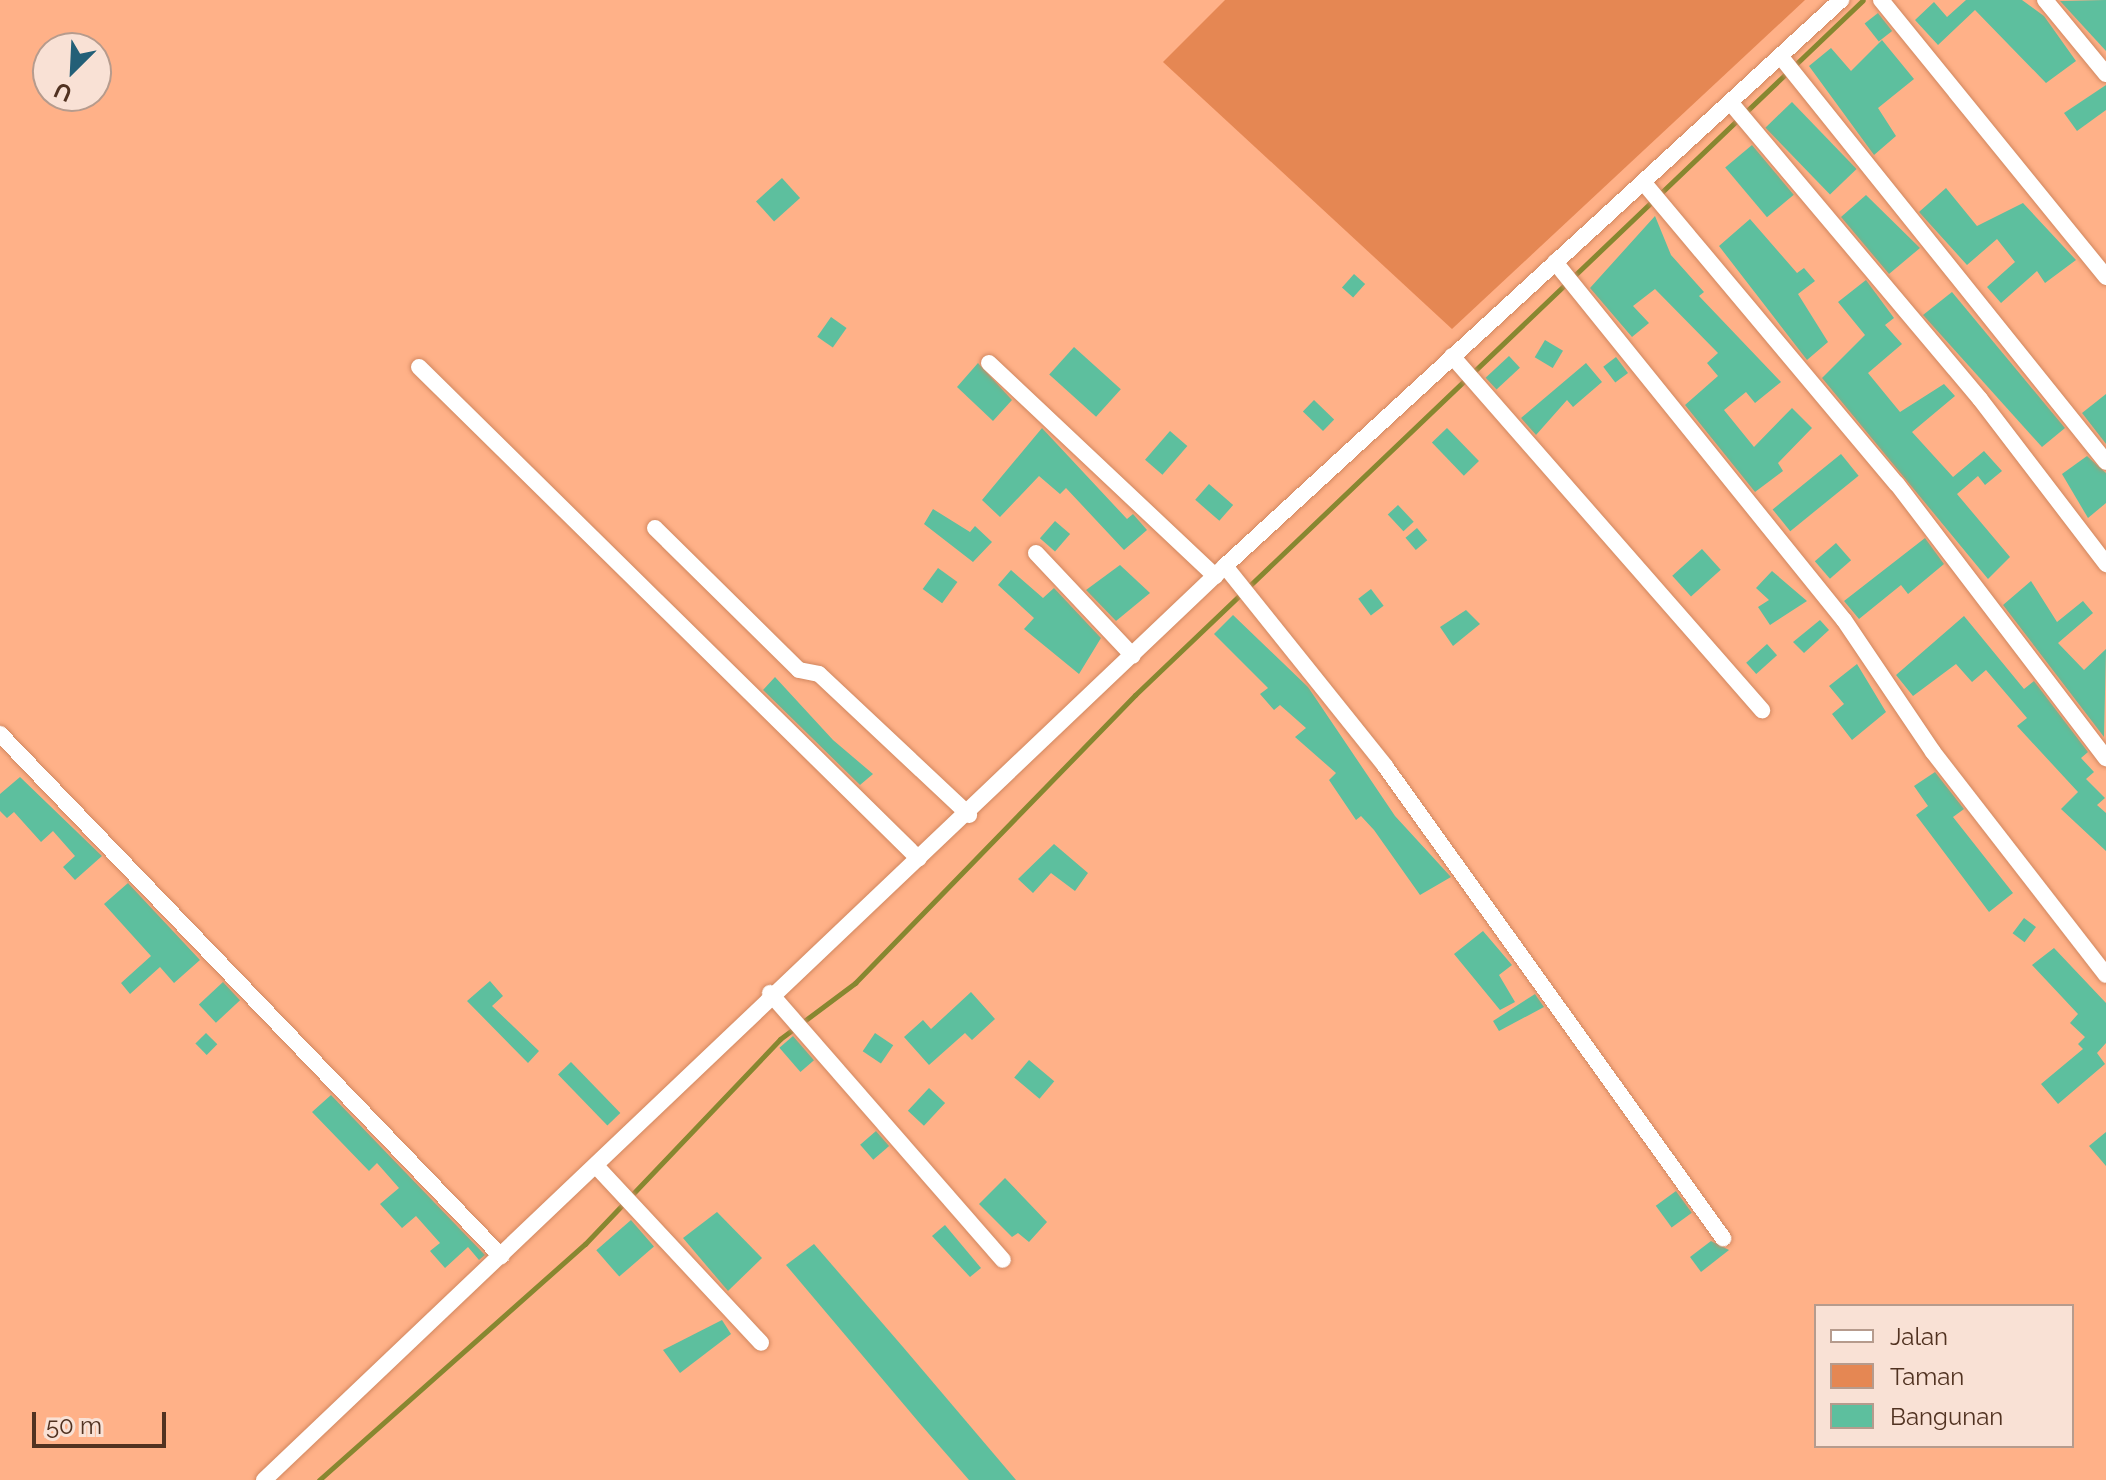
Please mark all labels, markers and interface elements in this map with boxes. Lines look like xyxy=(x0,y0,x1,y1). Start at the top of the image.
north arrow xyxy=(32,32,112,112)
text: U xyxy=(50,77,76,107)
legend xyxy=(1814,1304,2074,1448)
text: Jalan xyxy=(1890,1322,1948,1351)
text: Taman xyxy=(1890,1362,1964,1391)
scale bar xyxy=(36,1396,170,1446)
text: Bangunan xyxy=(1890,1402,2003,1431)
text: 50 m xyxy=(46,1411,102,1440)

